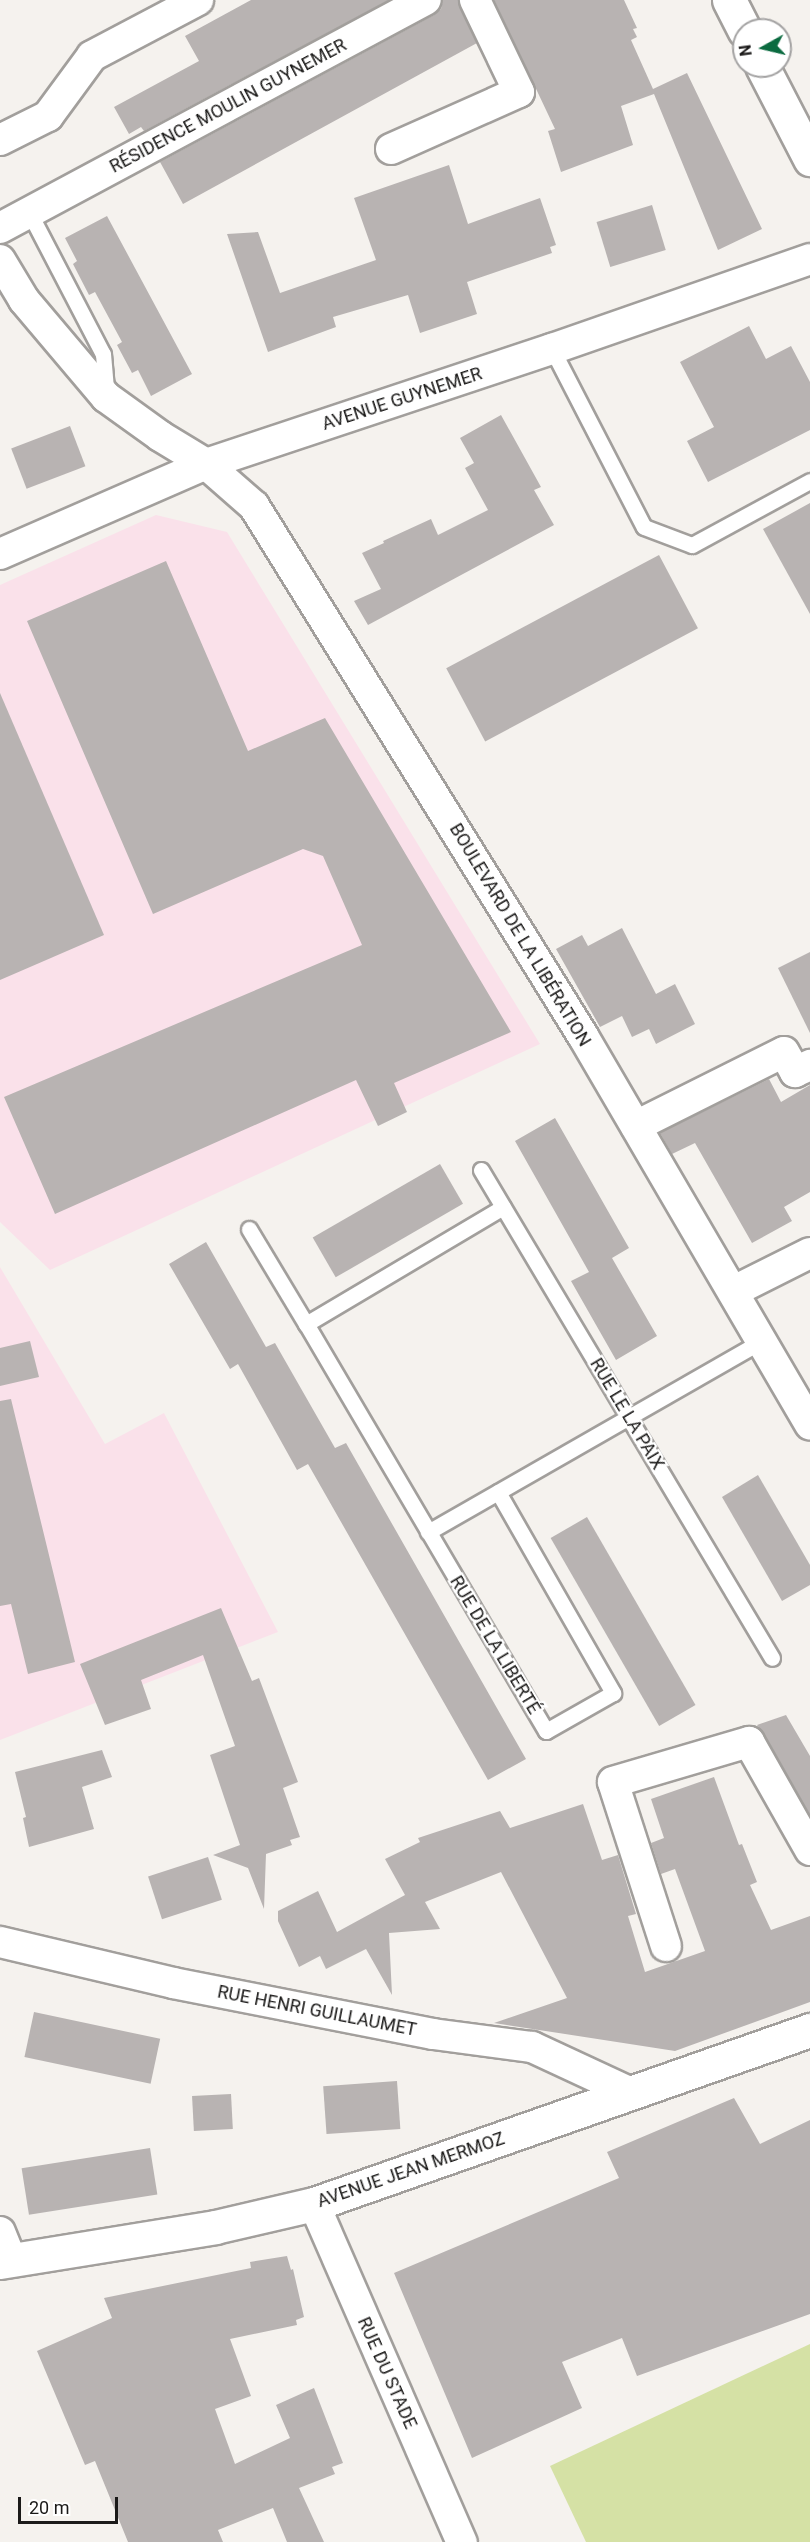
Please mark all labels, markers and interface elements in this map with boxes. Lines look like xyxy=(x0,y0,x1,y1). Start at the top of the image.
north arrow xyxy=(732,18,792,78)
street label: RÉSIDENCE MOULIN GUYNEMER xyxy=(106,34,350,178)
text: N xyxy=(735,43,756,57)
street label: AVENUE GUYNEMER xyxy=(319,363,485,435)
street label: BOULEVARD DE LA LIBÉRATION xyxy=(445,820,595,1050)
street label: RUE LE LA PAIX xyxy=(585,1354,669,1474)
street label: RUE DE LA LIBERTÉ xyxy=(445,1572,545,1718)
street label: RUE HENRI GUILLAUMET xyxy=(216,1981,418,2041)
street label: AVENUE JEAN MERMOZ xyxy=(314,2128,508,2212)
street label: RUE DU STADE xyxy=(353,2314,421,2432)
scale bar xyxy=(21,2485,122,2523)
text: 20 m xyxy=(29,2497,69,2518)

